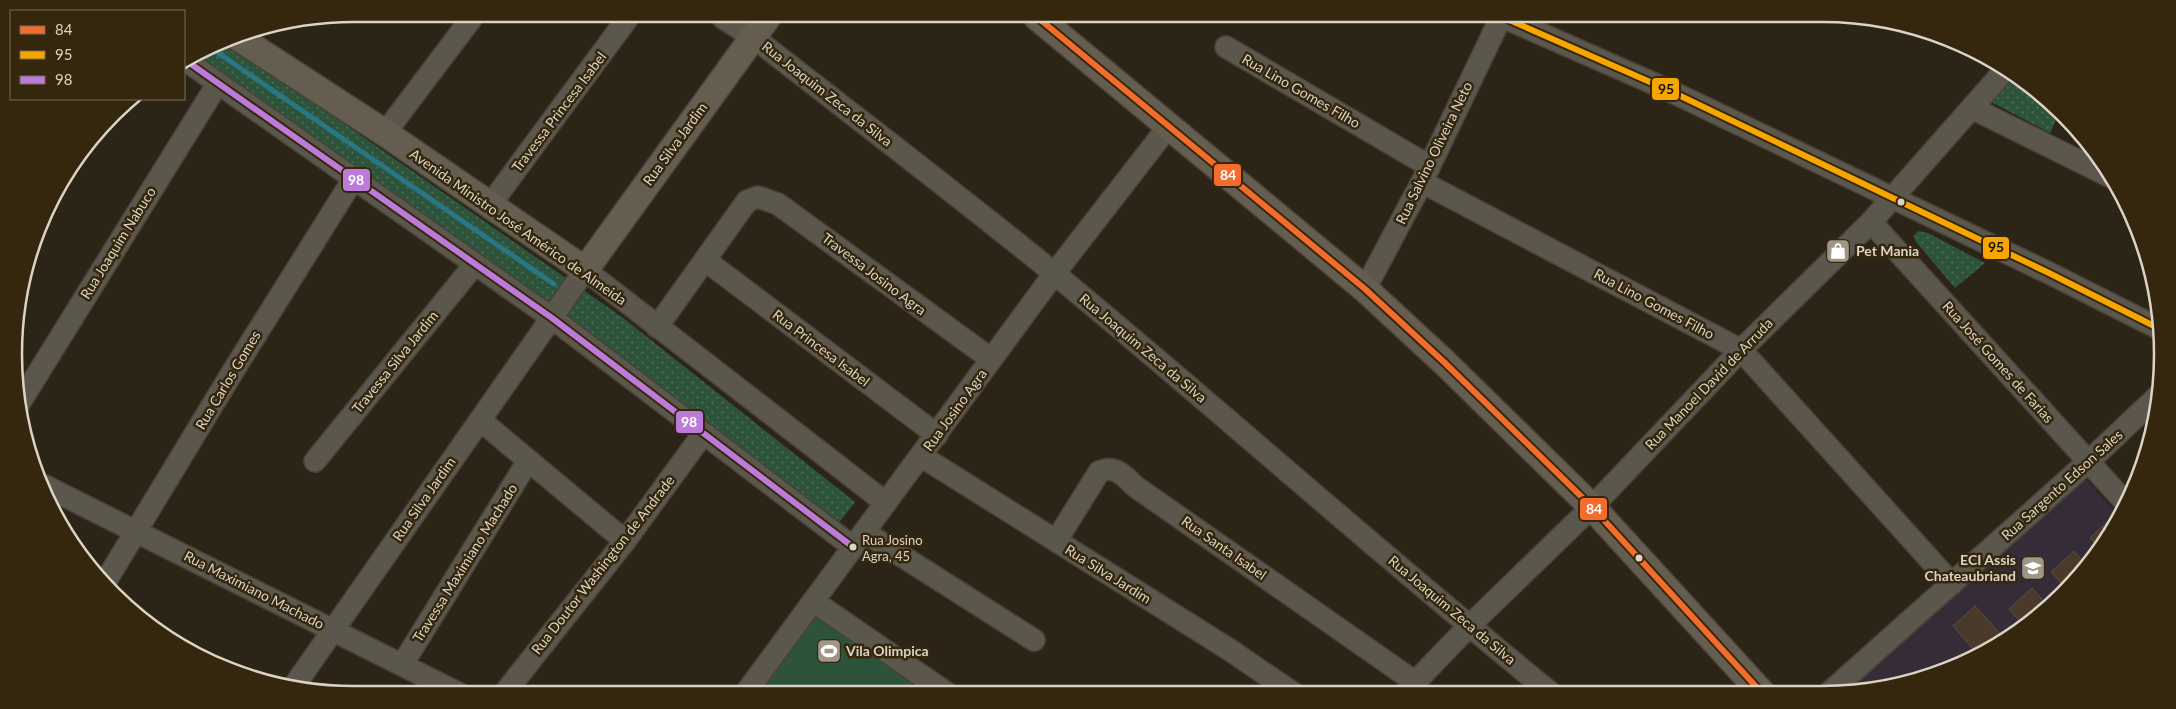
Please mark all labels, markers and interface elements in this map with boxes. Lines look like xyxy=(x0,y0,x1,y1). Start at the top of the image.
legend xyxy=(10,10,185,100)
text: 84 xyxy=(55,20,73,38)
street label: Rua Joaquim Zeca da Silva xyxy=(759,38,896,150)
text: 95 xyxy=(55,45,72,63)
street label: Travessa Princesa Isabel xyxy=(508,48,609,175)
street label: Rua Lino Gomes Filho xyxy=(1239,50,1363,131)
text: 98 xyxy=(55,70,72,88)
line badge: 95 xyxy=(1651,77,1680,101)
street label: Rua Salvino Oliveira Neto xyxy=(1392,79,1475,227)
text: 95 xyxy=(1658,80,1674,97)
street label: Rua Silva Jardim xyxy=(639,99,710,188)
street label: Avenida Ministro José Américo de Almeida xyxy=(407,145,630,308)
line badge: 84 xyxy=(1213,163,1242,187)
text: 84 xyxy=(1220,166,1236,183)
line badge: 98 xyxy=(342,168,371,192)
text: 98 xyxy=(348,171,364,188)
street label: Rua Joaquim Nabuco xyxy=(76,184,159,302)
unlabelled marker xyxy=(1896,197,1906,207)
street label: Travessa Josino Agra xyxy=(819,229,930,318)
line badge: 95 xyxy=(1982,236,2010,260)
shop icon: Pet Mania xyxy=(1825,238,1851,264)
text: 95 xyxy=(1988,238,2004,255)
place label: Pet Mania xyxy=(1856,242,1919,259)
street label: Rua Lino Gomes Filho xyxy=(1591,265,1717,342)
street label: Rua Joaquim Zeca da Silva xyxy=(1076,290,1210,406)
street label: Rua José Gomes de Farias xyxy=(1939,297,2058,426)
street label: Rua Princesa Isabel xyxy=(769,306,873,390)
street label: Travessa Silva Jardim xyxy=(348,307,441,416)
street label: Rua Manoel David de Arruda xyxy=(1641,314,1776,453)
street label: Rua Carlos Gomes xyxy=(191,327,264,432)
street label: Rua Josino Agra xyxy=(919,365,990,454)
line badge: 98 xyxy=(675,410,704,434)
text: 98 xyxy=(681,413,697,430)
street label: Rua Sargento Edson Sales xyxy=(1998,426,2126,544)
street label: Rua Silva Jardim xyxy=(388,454,459,544)
street label: Rua Doutor Washington de Andrade xyxy=(528,472,678,657)
street label: Travessa Maximiano Machado xyxy=(409,480,521,645)
line badge: 84 xyxy=(1579,497,1608,521)
text: 84 xyxy=(1586,500,1602,517)
street label: Rua Santa Isabel xyxy=(1179,512,1270,583)
place label: Rua Josino Agra, 45 xyxy=(862,532,923,564)
street label: Rua Silva Jardim xyxy=(1062,540,1154,607)
marker: Rua Josino Agra, 45 xyxy=(848,542,858,552)
street label: Rua Maximiano Machado xyxy=(181,547,327,632)
place label: ECI Assis Chateaubriand xyxy=(1925,551,2016,584)
street label: Rua Joaquim Zeca da Silva xyxy=(1385,552,1519,668)
unlabelled marker xyxy=(1634,553,1644,563)
school or university icon: ECI Assis Chateaubriand xyxy=(2020,555,2046,581)
sports icon: Vila Olimpica xyxy=(816,638,842,664)
place label: Vila Olimpica xyxy=(845,642,929,659)

